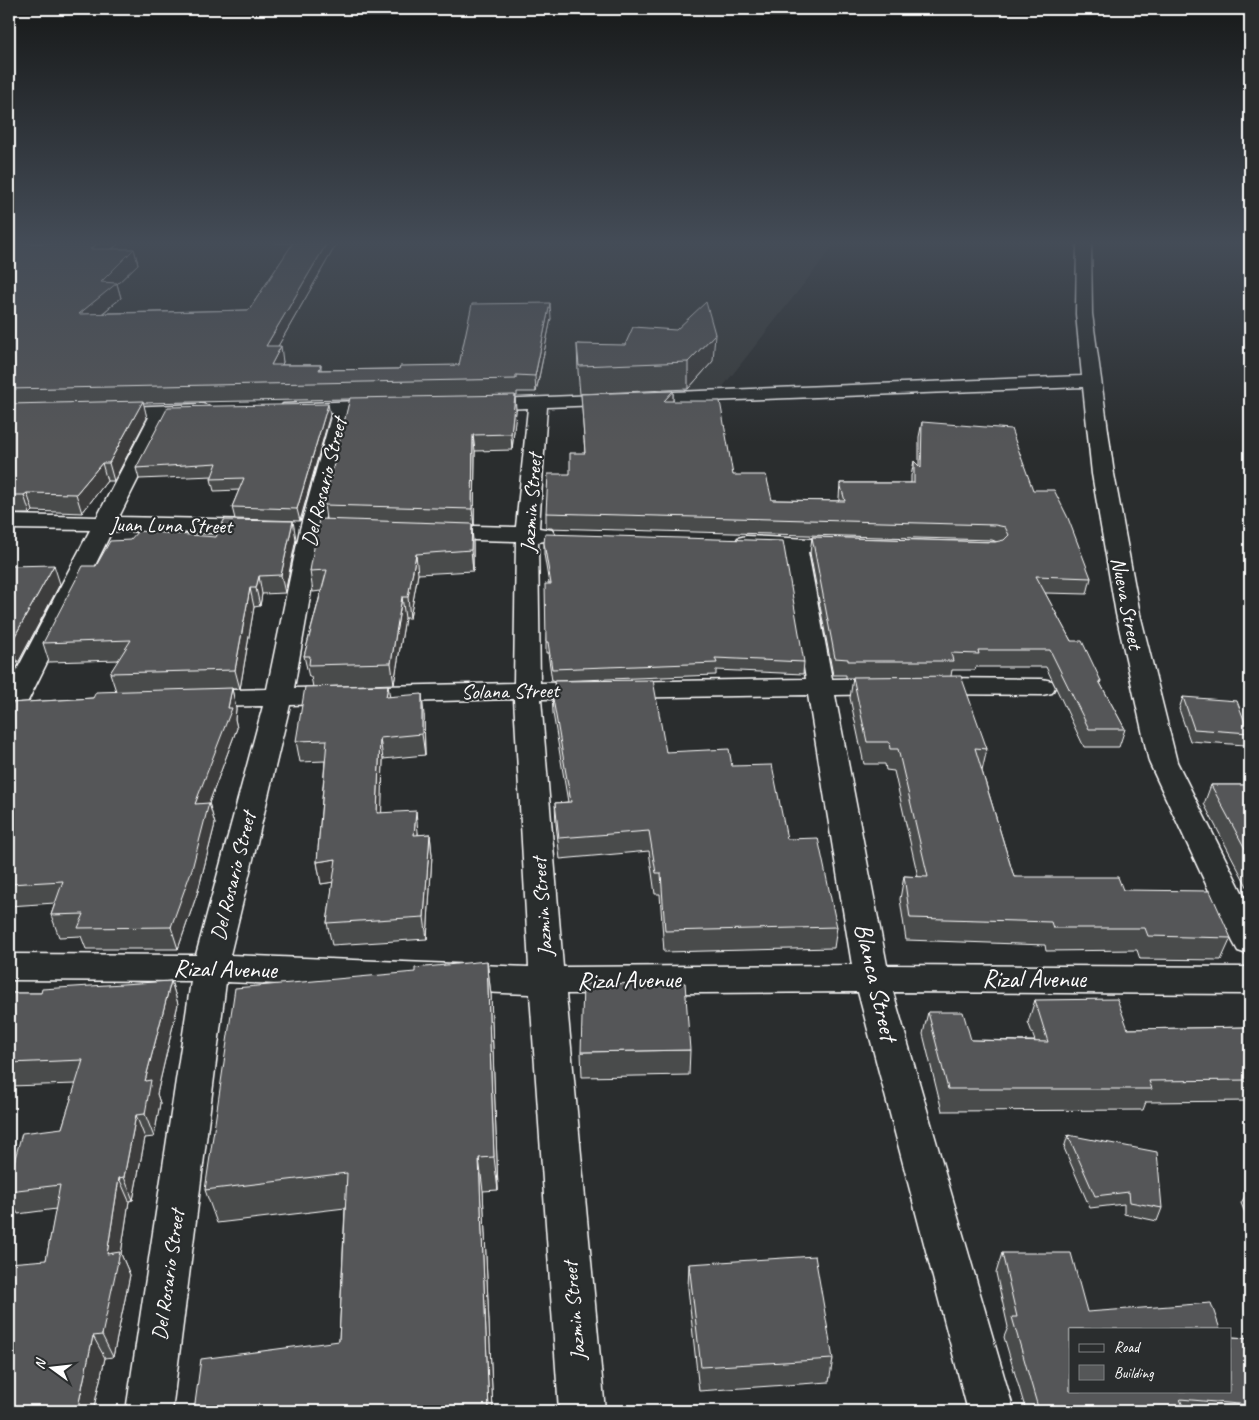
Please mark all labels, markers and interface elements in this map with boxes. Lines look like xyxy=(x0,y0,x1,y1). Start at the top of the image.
street label: Del Rosario Street xyxy=(295,412,353,549)
street label: Jazmin Street xyxy=(515,450,548,554)
street label: Juan Luna Street xyxy=(109,511,234,539)
street label: Nueva Street xyxy=(1105,555,1149,653)
street label: Solana Street xyxy=(461,677,561,705)
street label: Del Rosario Street xyxy=(204,806,262,943)
street label: Jazmin Street xyxy=(525,854,558,958)
street label: Blanca Street xyxy=(847,920,906,1047)
street label: Rizal Avenue xyxy=(173,952,279,986)
street label: Rizal Avenue xyxy=(577,963,683,997)
street label: Rizal Avenue xyxy=(982,963,1088,995)
street label: Del Rosario Street xyxy=(146,1205,190,1342)
street label: Jazmin Street xyxy=(556,1257,591,1362)
legend xyxy=(1069,1328,1232,1392)
text: Road xyxy=(1114,1338,1141,1357)
north arrow xyxy=(28,1342,78,1392)
text: N xyxy=(31,1356,50,1371)
text: Building xyxy=(1114,1364,1154,1383)

